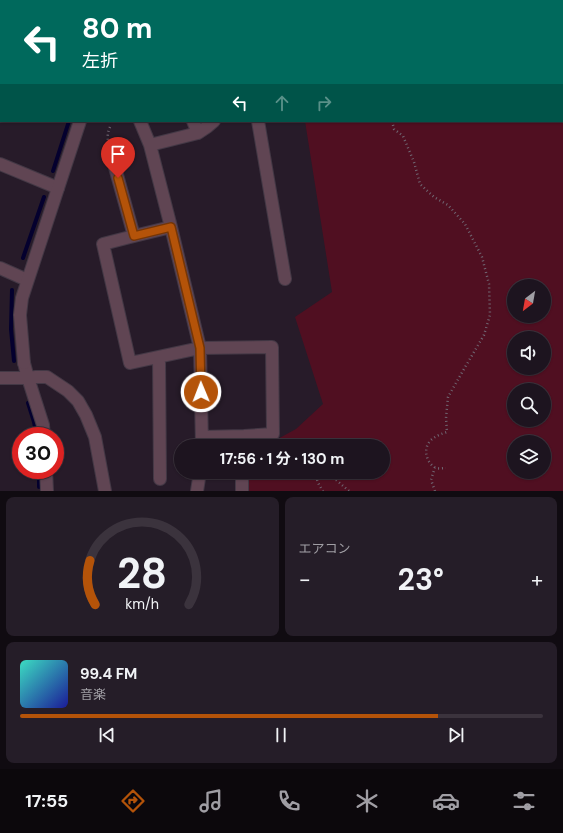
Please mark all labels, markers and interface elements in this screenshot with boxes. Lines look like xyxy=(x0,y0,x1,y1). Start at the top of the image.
text: 80 m xyxy=(82,10,152,47)
icon: left xyxy=(16,16,68,68)
text: 左折 xyxy=(82,49,118,73)
icon: left xyxy=(229,92,251,114)
icon: ahead xyxy=(271,92,293,114)
icon: right xyxy=(313,92,335,114)
pin xyxy=(101,137,135,178)
icon: arrive xyxy=(107,143,129,165)
north arrow xyxy=(507,279,551,323)
map controls xyxy=(507,279,551,479)
button: sound xyxy=(507,331,551,375)
position arrow xyxy=(180,371,222,413)
button: search xyxy=(507,383,551,427)
speed limit sign: 30 xyxy=(12,427,64,479)
button: layers xyxy=(507,435,551,479)
text: 17:56 · 1 分 · 130 m xyxy=(220,449,344,469)
text: エアコン xyxy=(299,540,351,557)
text: 28 xyxy=(117,546,167,600)
text: 23° xyxy=(398,560,444,599)
text: − xyxy=(299,565,311,594)
text: + xyxy=(531,565,543,594)
text: km/h xyxy=(125,594,159,612)
text: 99.4 FM xyxy=(80,664,137,684)
text: 音楽 xyxy=(80,686,106,703)
icon: previous xyxy=(96,724,118,746)
icon: pause xyxy=(270,724,292,746)
icon: next xyxy=(445,724,467,746)
icon: directions xyxy=(119,787,147,815)
icon: music xyxy=(197,787,225,815)
icon: phone xyxy=(275,787,303,815)
icon: climate xyxy=(353,787,381,815)
icon: car xyxy=(432,787,460,815)
icon: filters xyxy=(510,787,538,815)
text: 17:55 xyxy=(25,789,68,813)

